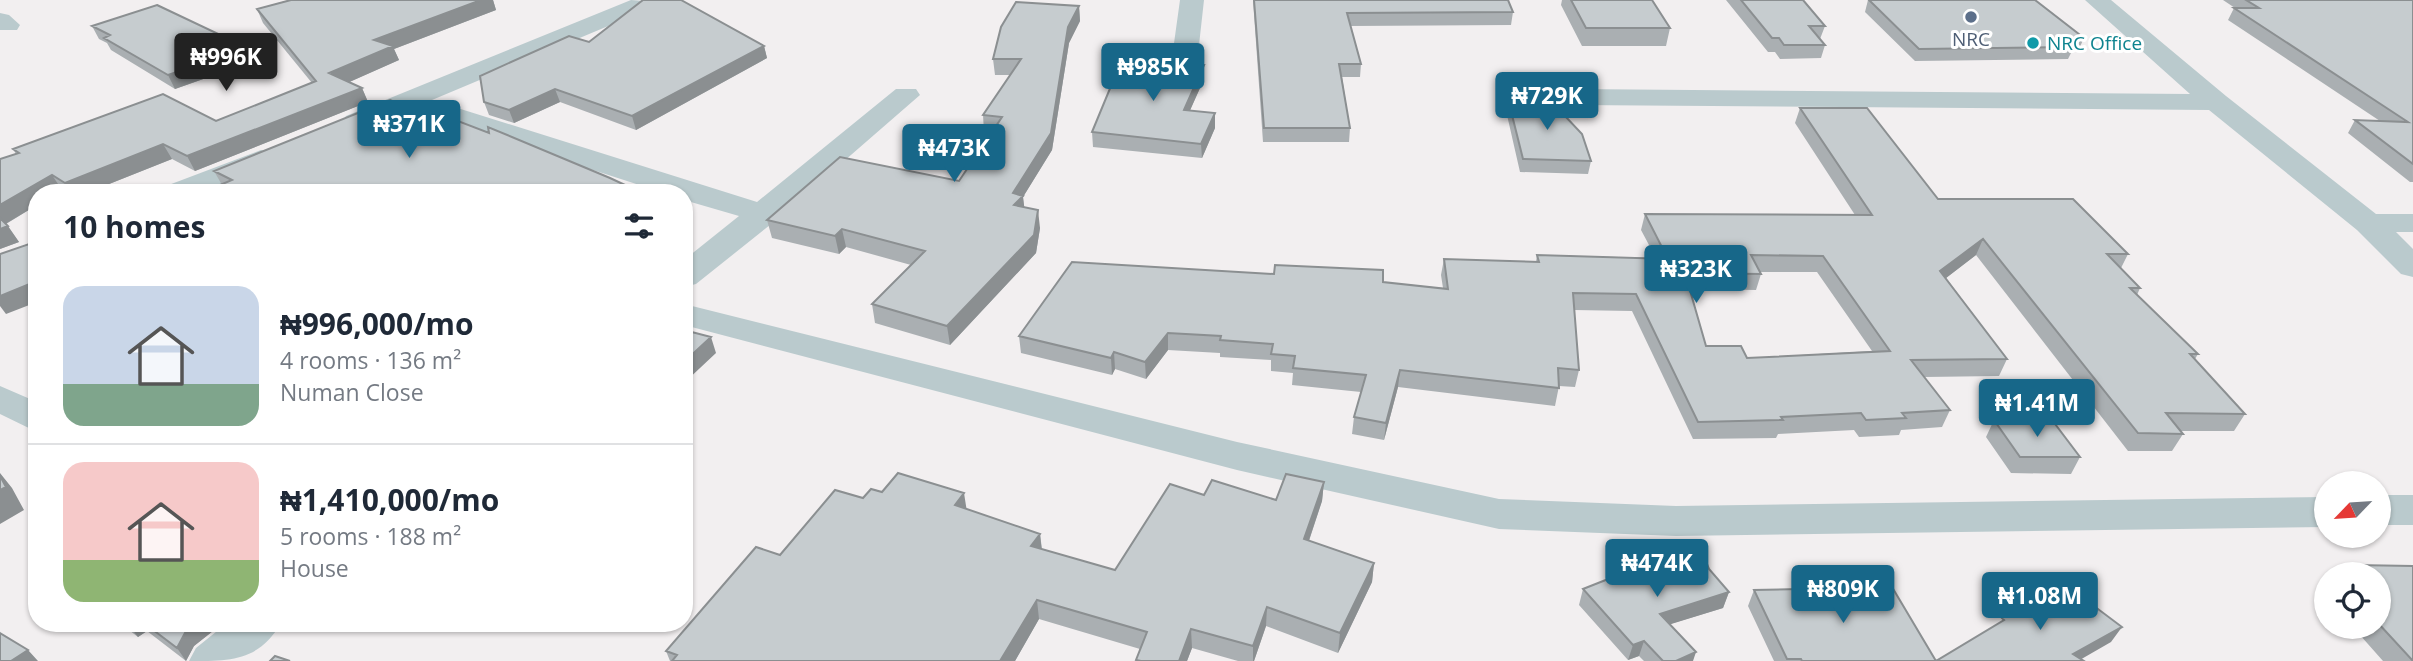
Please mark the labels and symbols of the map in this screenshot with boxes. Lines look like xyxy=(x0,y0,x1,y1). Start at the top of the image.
marker: NRC xyxy=(1963,9,1979,25)
place label: NRC xyxy=(1952,26,1990,52)
place label: NRC Office xyxy=(2047,30,2142,56)
pin: ₦996K xyxy=(177,34,275,93)
marker: NRC Office xyxy=(2025,35,2041,51)
pin: ₦985K xyxy=(1104,43,1202,103)
pin: ₦729K xyxy=(1498,72,1596,132)
pin: ₦371K xyxy=(360,100,458,160)
pin: ₦473K xyxy=(905,124,1003,184)
pin: ₦323K xyxy=(1647,246,1745,305)
pin: ₦1.41M xyxy=(1980,380,2094,439)
north arrow xyxy=(2314,471,2390,548)
pin: ₦474K xyxy=(1608,540,1706,599)
pin: ₦809K xyxy=(1794,566,1892,625)
pin: ₦1.08M xyxy=(1983,572,2097,632)

